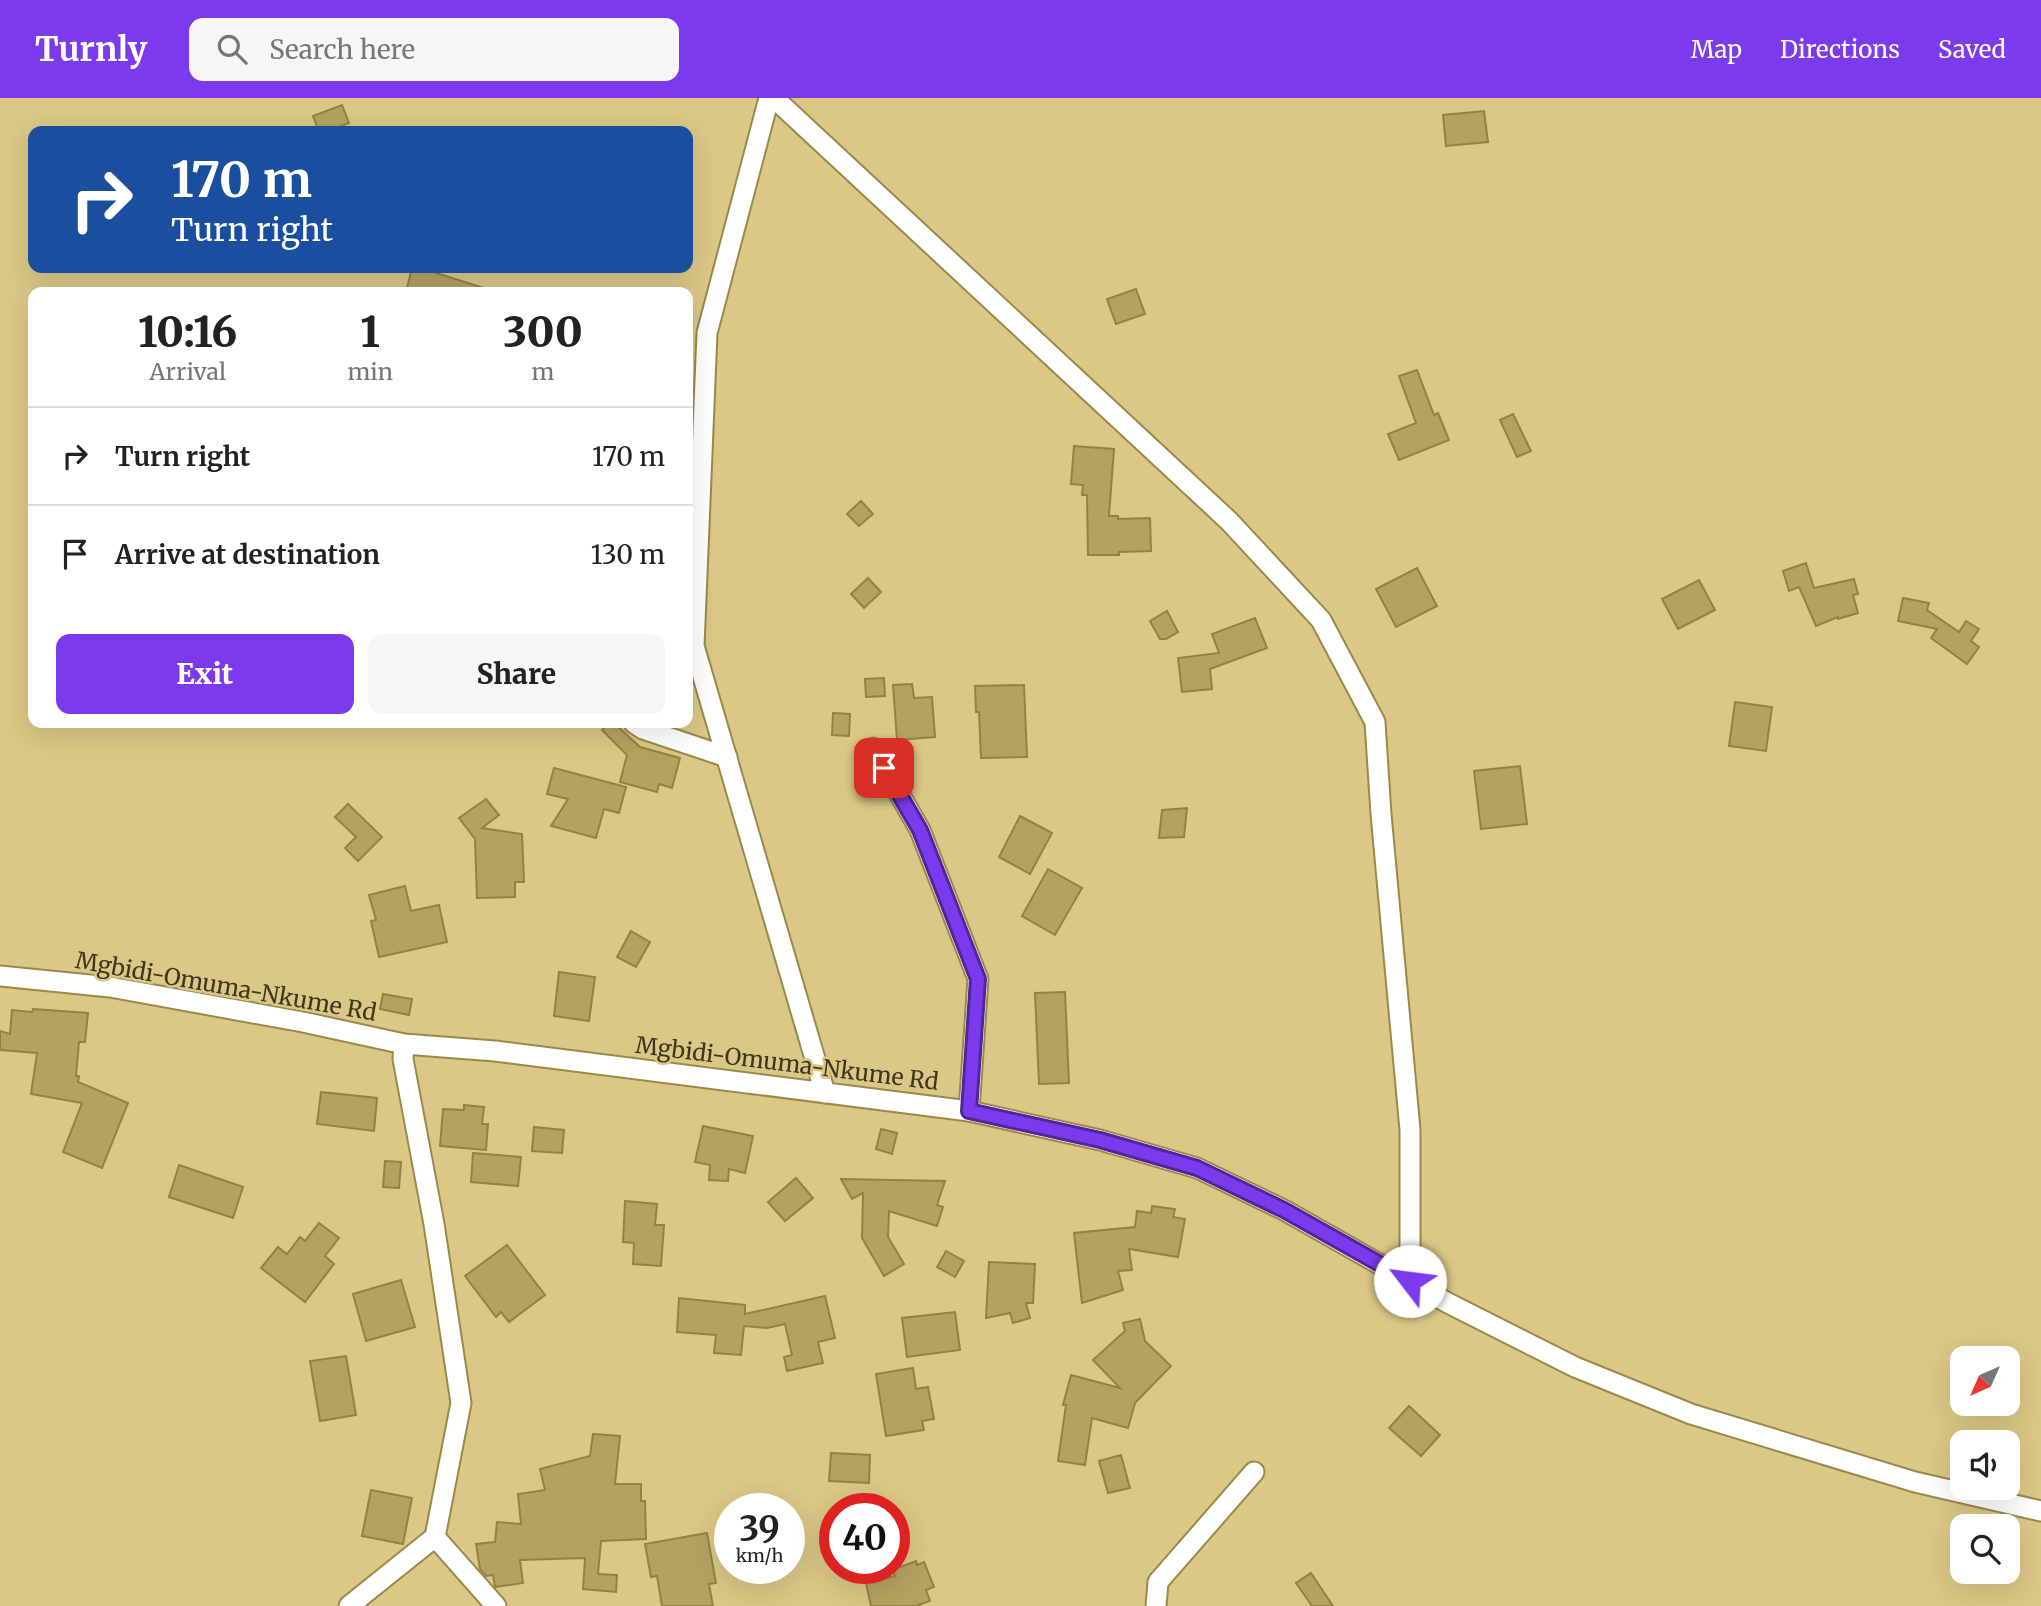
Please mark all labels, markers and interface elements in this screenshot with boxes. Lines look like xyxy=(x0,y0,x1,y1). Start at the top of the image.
search box xyxy=(189,18,679,81)
text: Turnly xyxy=(35,29,147,70)
icon: search xyxy=(213,30,251,68)
text: Search here xyxy=(269,33,415,66)
text: Map xyxy=(1691,34,1742,65)
text: Directions xyxy=(1780,34,1900,65)
text: Saved xyxy=(1938,34,2006,65)
text: 170 m xyxy=(171,149,312,210)
icon: right xyxy=(56,154,147,245)
text: Turn right xyxy=(171,210,333,250)
text: 10:16 xyxy=(138,306,237,358)
text: 1 xyxy=(360,306,380,358)
text: 300 xyxy=(503,306,583,358)
text: Arrival xyxy=(149,357,226,386)
text: min xyxy=(347,357,393,386)
text: m xyxy=(532,357,554,386)
icon: right xyxy=(56,437,94,475)
text: Turn right xyxy=(115,440,250,473)
text: 170 m xyxy=(592,440,665,473)
icon: arrive xyxy=(56,535,94,573)
text: Arrive at destination xyxy=(115,538,380,571)
text: 130 m xyxy=(591,538,665,571)
button: Exit xyxy=(56,634,354,714)
button: Share xyxy=(368,634,665,714)
pin xyxy=(854,738,914,798)
icon: arrive xyxy=(865,749,903,787)
street label: Mgbidi-Omuma-Nkume Rd xyxy=(73,945,379,1027)
street label: Mgbidi-Omuma-Nkume Rd xyxy=(634,1030,940,1096)
position arrow xyxy=(1373,1244,1447,1318)
north arrow xyxy=(1950,1346,2020,1416)
map controls xyxy=(1950,1346,2020,1584)
button: sound xyxy=(1950,1430,2020,1500)
speed limit sign: 40 xyxy=(819,1493,910,1584)
text: 39 xyxy=(739,1507,780,1551)
button: search xyxy=(1950,1514,2020,1584)
text: km/h xyxy=(736,1544,783,1567)

